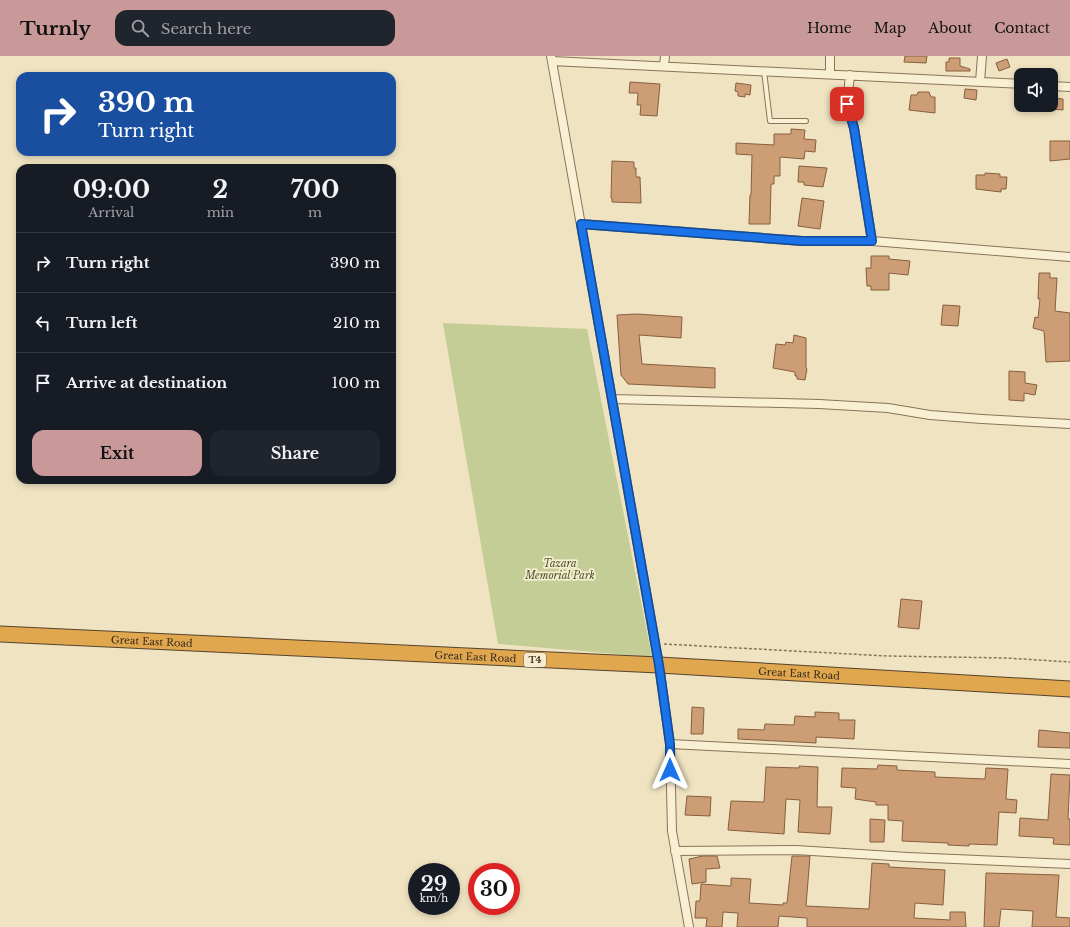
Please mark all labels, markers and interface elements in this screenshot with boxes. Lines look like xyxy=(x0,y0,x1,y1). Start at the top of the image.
search box xyxy=(115,10,395,46)
text: Turnly xyxy=(20,17,91,40)
icon: search xyxy=(129,17,151,39)
text: Search here xyxy=(161,19,251,38)
text: Home xyxy=(807,19,852,37)
text: Map xyxy=(874,19,906,37)
text: About xyxy=(928,19,972,37)
text: Contact xyxy=(994,19,1050,37)
map controls xyxy=(1014,68,1058,112)
button: sound xyxy=(1014,68,1058,112)
text: 390 m xyxy=(98,85,194,120)
pin xyxy=(830,87,864,121)
icon: right xyxy=(32,88,84,140)
icon: arrive xyxy=(836,93,858,115)
text: Turn right xyxy=(98,120,194,142)
text: 09:00 xyxy=(73,175,150,204)
text: 2 xyxy=(213,175,228,204)
text: 700 xyxy=(291,175,339,204)
text: Arrival xyxy=(88,204,134,221)
text: min xyxy=(207,204,234,221)
text: m xyxy=(308,204,322,221)
icon: right xyxy=(32,252,54,274)
text: Turn right xyxy=(66,253,149,272)
text: 390 m xyxy=(330,253,380,272)
icon: left xyxy=(32,312,54,334)
text: Turn left xyxy=(66,313,137,332)
text: 210 m xyxy=(333,313,380,332)
icon: arrive xyxy=(32,372,54,394)
text: Arrive at destination xyxy=(66,373,227,392)
text: 100 m xyxy=(331,373,380,392)
button: Exit xyxy=(32,430,202,476)
button: Share xyxy=(210,430,380,476)
park label: Tazara Memorial Park xyxy=(524,557,595,582)
street label: Great East Road xyxy=(111,633,193,650)
street label: Great East Road xyxy=(434,648,517,665)
road number: T4 xyxy=(524,653,546,667)
street label: Great East Road xyxy=(758,665,841,683)
position arrow xyxy=(649,749,691,791)
speed limit sign: 30 xyxy=(468,863,520,915)
text: 29 xyxy=(421,872,447,896)
text: km/h xyxy=(420,892,448,905)

